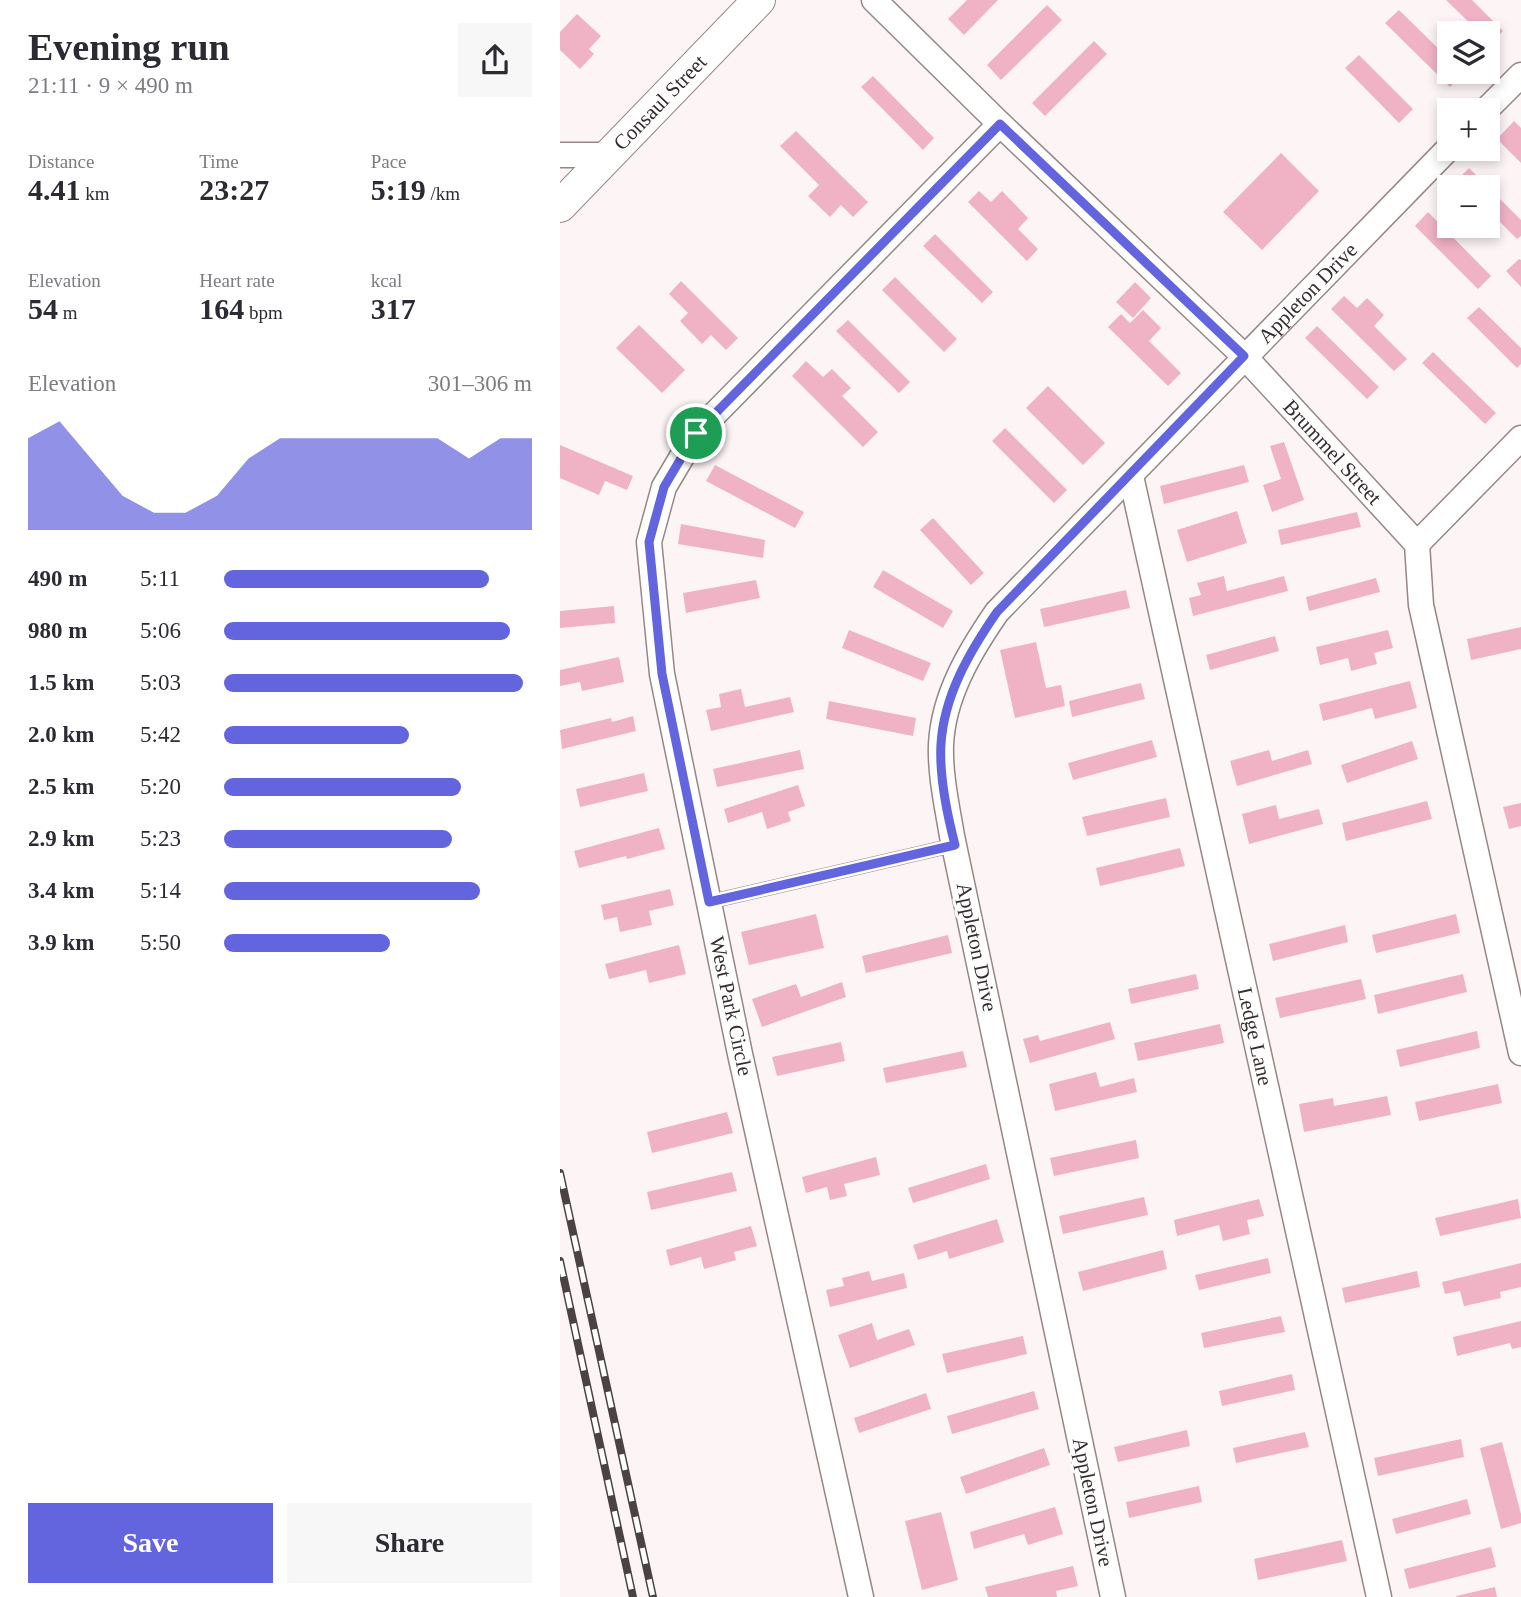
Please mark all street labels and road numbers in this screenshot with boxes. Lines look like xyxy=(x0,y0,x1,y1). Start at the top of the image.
street label: Consaul Street xyxy=(609,50,712,155)
street label: Appleton Drive xyxy=(1253,238,1362,349)
street label: Brummel Street xyxy=(1278,395,1387,509)
street label: Appleton Drive xyxy=(952,880,1002,1014)
street label: West Park Circle xyxy=(705,934,757,1078)
street label: Ledge Lane xyxy=(1233,985,1277,1088)
street label: Appleton Drive xyxy=(1068,1435,1118,1569)

